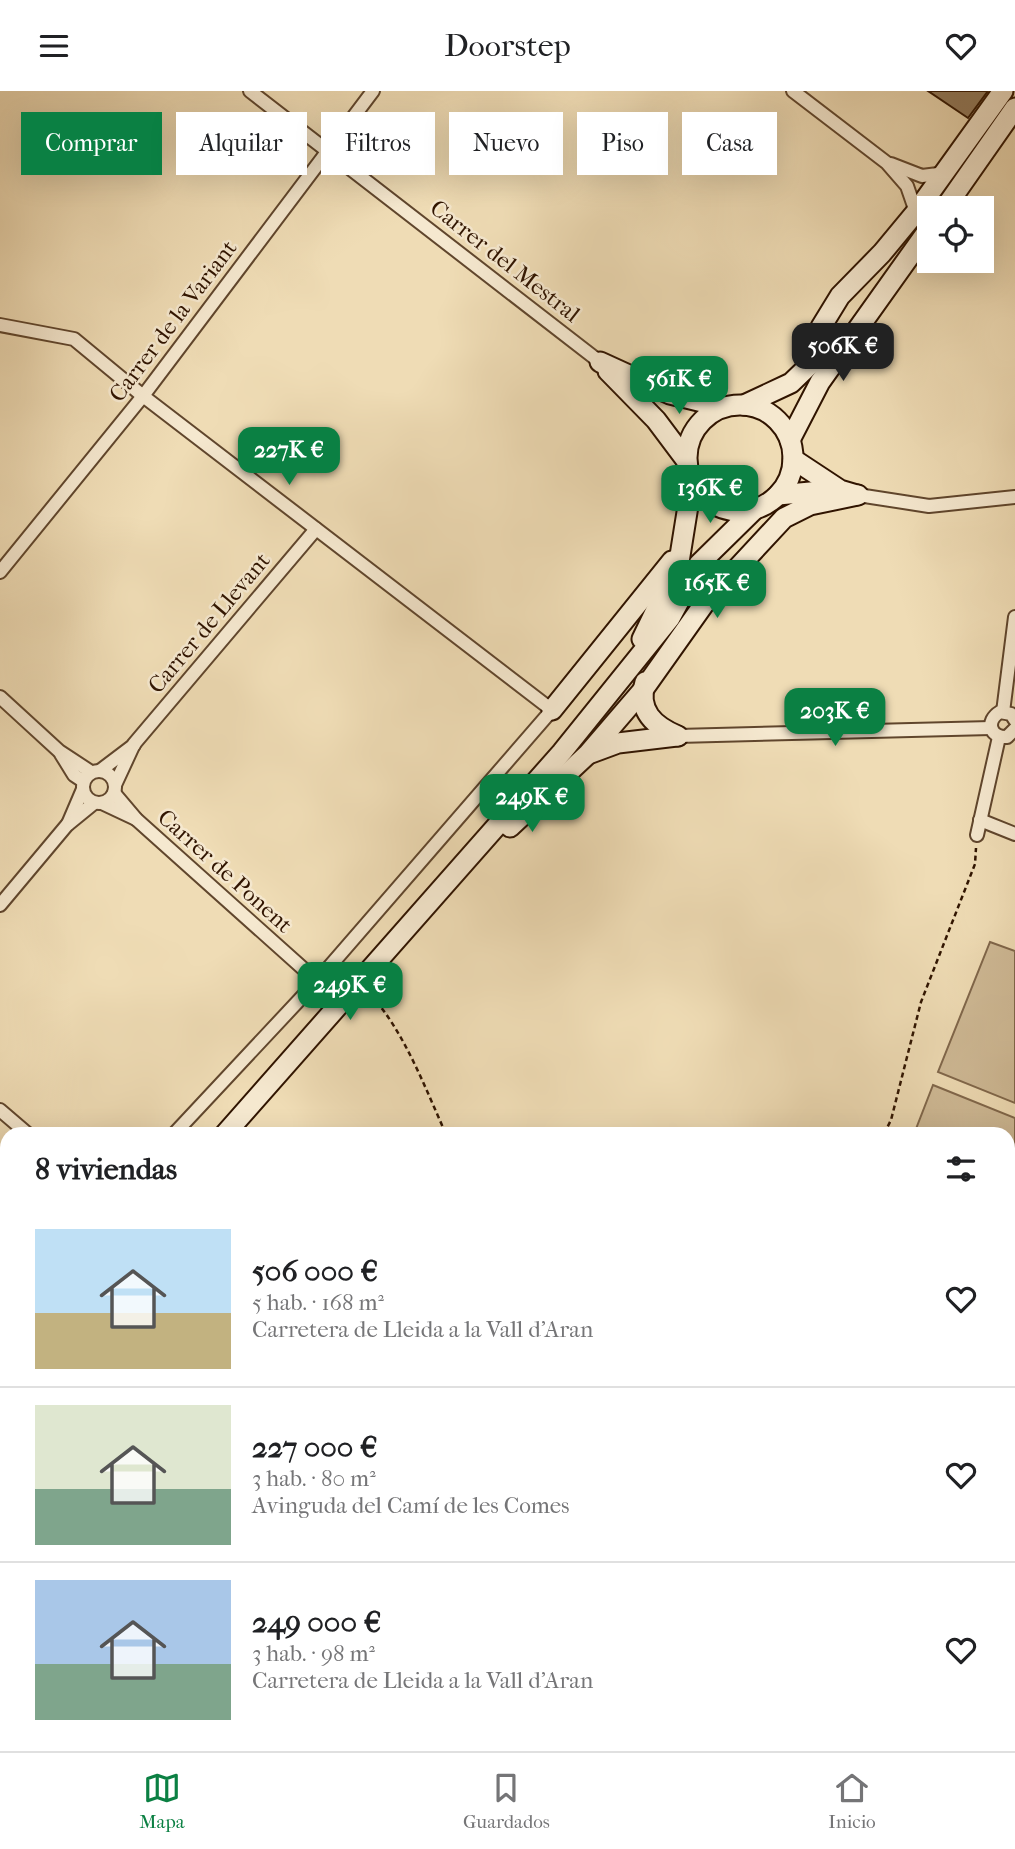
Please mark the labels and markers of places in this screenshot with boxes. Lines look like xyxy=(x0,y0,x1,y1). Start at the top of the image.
pin: 506K € xyxy=(786,323,900,383)
pin: 561K € xyxy=(622,357,736,416)
pin: 227K € xyxy=(232,427,346,487)
pin: 136K € xyxy=(653,465,767,525)
pin: 165K € xyxy=(660,561,774,620)
pin: 203K € xyxy=(778,689,892,748)
pin: 249K € xyxy=(475,775,589,834)
pin: 249K € xyxy=(293,963,407,1022)

